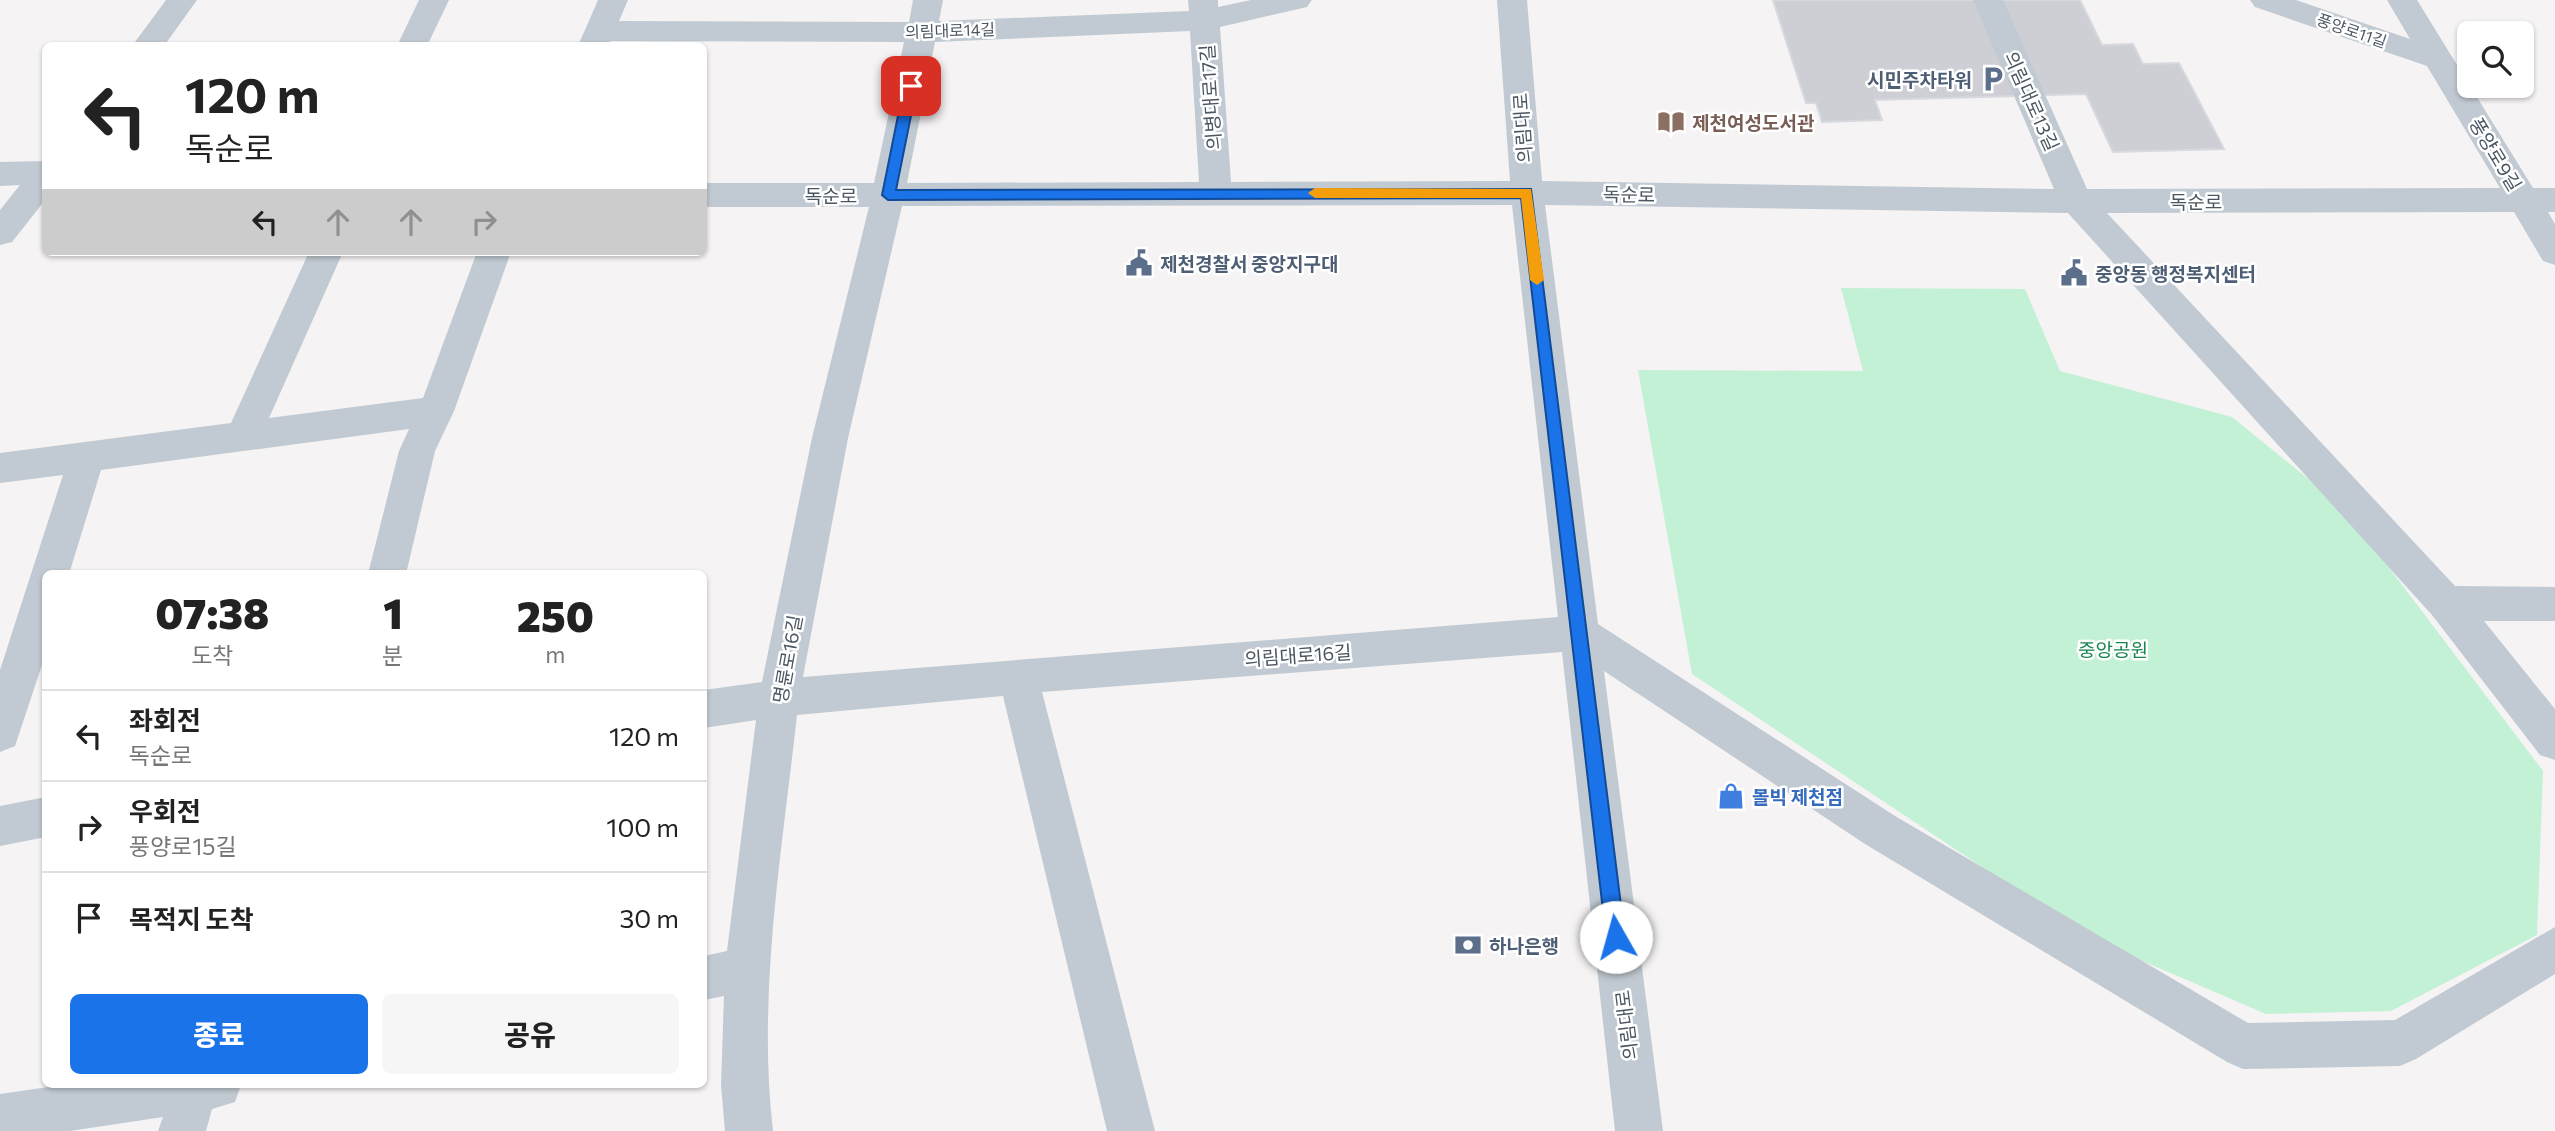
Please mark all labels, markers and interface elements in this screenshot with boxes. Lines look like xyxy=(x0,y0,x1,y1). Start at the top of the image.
street label: 풍양로11길 xyxy=(2315,9,2389,51)
street label: 의림대로14길 xyxy=(905,19,995,41)
map controls xyxy=(2457,21,2534,98)
button: search xyxy=(2457,21,2534,98)
street label: 의병대로17길 xyxy=(1195,44,1225,150)
street label: 의림대로13길 xyxy=(2000,48,2064,154)
pin xyxy=(881,56,941,116)
text: 120 m xyxy=(185,63,319,123)
parking icon: 시민주차타워 xyxy=(1978,64,2008,94)
icon: arrive xyxy=(892,67,930,105)
place label: 시민주차타워 xyxy=(1867,68,1972,91)
icon: left xyxy=(70,70,161,161)
street label: 의림대로 xyxy=(1508,92,1536,164)
library icon: 제천여성도서관 xyxy=(1656,107,1686,137)
place label: 제천여성도서관 xyxy=(1692,111,1815,134)
street label: 풍양로9길 xyxy=(2465,113,2527,195)
text: 독순로 xyxy=(185,127,273,167)
street label: 독순로 xyxy=(1603,182,1655,206)
street label: 독순로 xyxy=(805,184,857,207)
street label: 독순로 xyxy=(2170,190,2222,213)
icon: left xyxy=(246,203,284,241)
icon: ahead xyxy=(319,203,357,241)
icon: ahead xyxy=(392,203,430,241)
icon: right xyxy=(465,203,503,241)
public building icon: 제천경찰서 중앙지구대 xyxy=(1124,248,1154,278)
place label: 제천경찰서 중앙지구대 xyxy=(1160,252,1338,275)
public building icon: 중앙동 행정복지센터 xyxy=(2059,258,2089,288)
place label: 중앙동 행정복지센터 xyxy=(2095,262,2256,285)
text: 07:38 xyxy=(155,586,269,638)
text: 1 xyxy=(383,586,403,638)
text: 250 xyxy=(517,589,594,641)
street label: 명륜로16길 xyxy=(768,613,806,705)
park label: 중앙공원 xyxy=(2078,638,2148,661)
text: m xyxy=(545,640,565,668)
street label: 의림대로16길 xyxy=(1244,640,1352,670)
text: 도착 xyxy=(191,641,233,669)
text: 분 xyxy=(382,641,404,669)
text: 좌회전 xyxy=(129,704,201,735)
icon: left xyxy=(70,717,108,755)
text: 120 m xyxy=(609,720,679,751)
text: 독순로 xyxy=(129,741,192,769)
shop icon: 볼빅 제천점 xyxy=(1716,781,1746,811)
place label: 볼빅 제천점 xyxy=(1752,785,1843,808)
text: 우회전 xyxy=(129,795,201,826)
icon: right xyxy=(70,808,108,846)
text: 100 m xyxy=(606,811,679,842)
text: 풍양로15길 xyxy=(129,832,237,860)
icon: arrive xyxy=(70,899,108,937)
position arrow xyxy=(1579,900,1653,974)
text: 30 m xyxy=(620,902,679,933)
text: 목적지 도착 xyxy=(129,903,254,934)
bank icon: 하나은행 xyxy=(1453,930,1483,960)
place label: 하나은행 xyxy=(1489,934,1559,957)
street label: 의림대로 xyxy=(1610,989,1642,1061)
button: 종료 xyxy=(70,994,368,1074)
button: 공유 xyxy=(382,994,679,1074)

